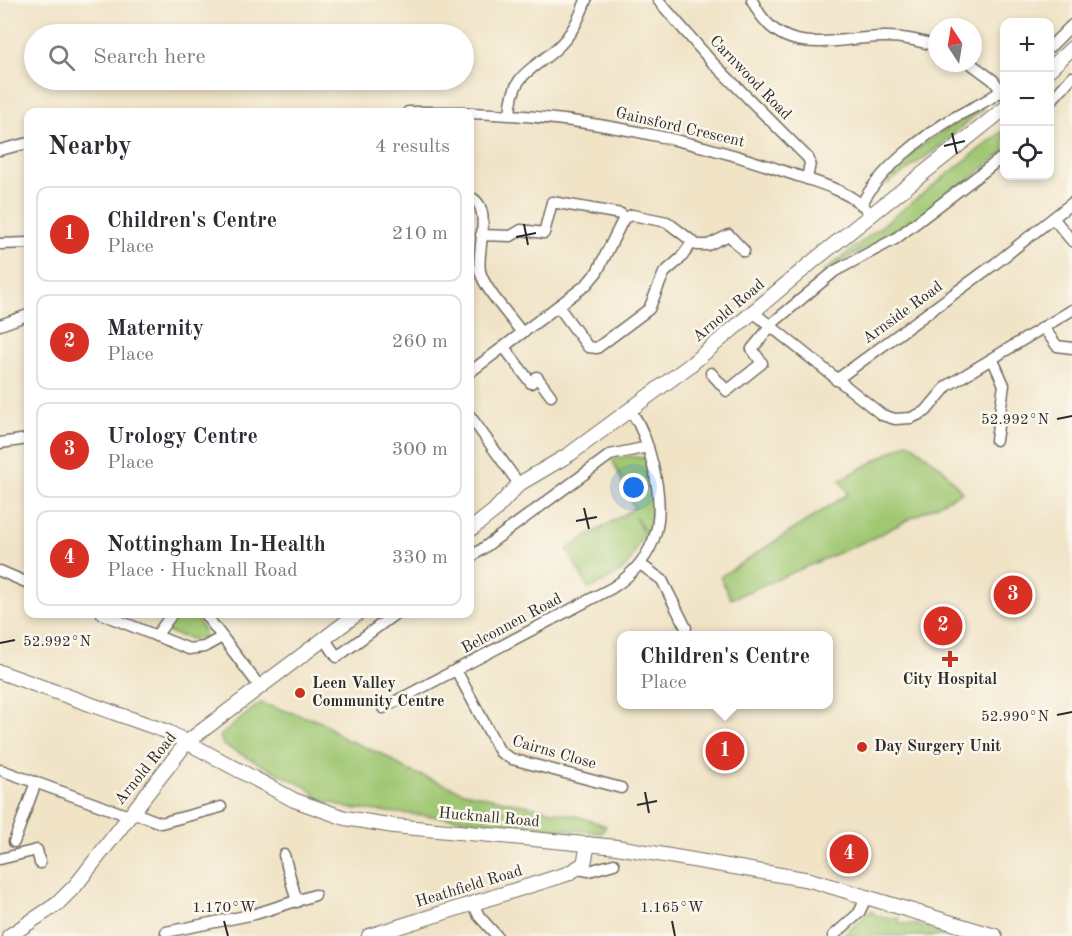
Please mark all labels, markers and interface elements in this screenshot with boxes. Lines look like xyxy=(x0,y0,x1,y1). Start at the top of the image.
north arrow xyxy=(928,18,982,72)
map controls xyxy=(1000,18,1054,180)
button: + xyxy=(1000,18,1054,72)
search box xyxy=(24,24,474,90)
street label: Carnwood Road xyxy=(706,33,794,123)
icon: search xyxy=(45,41,78,74)
text: Search here xyxy=(93,46,206,68)
button: − xyxy=(1000,72,1054,126)
street label: Gainsford Crescent xyxy=(614,105,747,151)
button: locate xyxy=(1000,126,1054,180)
text: Nearby xyxy=(48,134,132,160)
text: 4 results xyxy=(375,137,450,157)
text: Children's Centre xyxy=(107,210,277,232)
text: 1 xyxy=(64,224,75,244)
text: 210 m xyxy=(392,224,448,244)
text: Place xyxy=(107,237,154,257)
street label: Arnold Road xyxy=(690,277,768,345)
street label: Arnside Road xyxy=(860,279,946,347)
text: Maternity xyxy=(107,318,204,340)
text: 2 xyxy=(64,332,75,352)
text: 260 m xyxy=(392,332,448,352)
text: Place xyxy=(107,345,154,365)
text: 52.992°N xyxy=(981,413,1049,428)
text: Urology Centre xyxy=(107,426,258,448)
text: 3 xyxy=(64,440,75,460)
text: 300 m xyxy=(392,440,448,460)
text: Place xyxy=(107,453,154,473)
your location xyxy=(619,473,648,502)
text: Nottingham In-Health xyxy=(107,534,326,556)
text: 4 xyxy=(64,548,75,568)
text: 330 m xyxy=(392,548,448,568)
text: Place · Hucknall Road xyxy=(107,561,298,581)
pin: 3 xyxy=(994,572,1032,618)
street label: Belconnen Road xyxy=(459,591,565,657)
pin: 2 xyxy=(924,604,962,648)
popup xyxy=(617,631,833,709)
text: 52.992°N xyxy=(23,635,91,650)
text: Children's Centre xyxy=(640,646,810,668)
marker: City Hospital xyxy=(941,650,959,668)
place label: City Hospital xyxy=(903,672,997,688)
text: Place xyxy=(640,673,687,693)
place label: Leen Valley Community Centre xyxy=(312,676,445,710)
marker: Leen Valley Community Centre xyxy=(293,686,307,700)
text: 52.990°N xyxy=(981,710,1049,725)
pin: 1 xyxy=(706,728,744,774)
street label: Arnold Road xyxy=(112,730,180,808)
street label: Cairns Close xyxy=(510,733,598,773)
place label: Day Surgery Unit xyxy=(874,739,1001,755)
marker: Day Surgery Unit xyxy=(855,740,869,754)
street label: Hucknall Road xyxy=(438,806,540,830)
pin: 4 xyxy=(830,832,868,876)
street label: Heathfield Road xyxy=(414,863,524,911)
text: 1.170°W xyxy=(192,901,256,916)
text: 1.165°W xyxy=(640,901,704,916)

